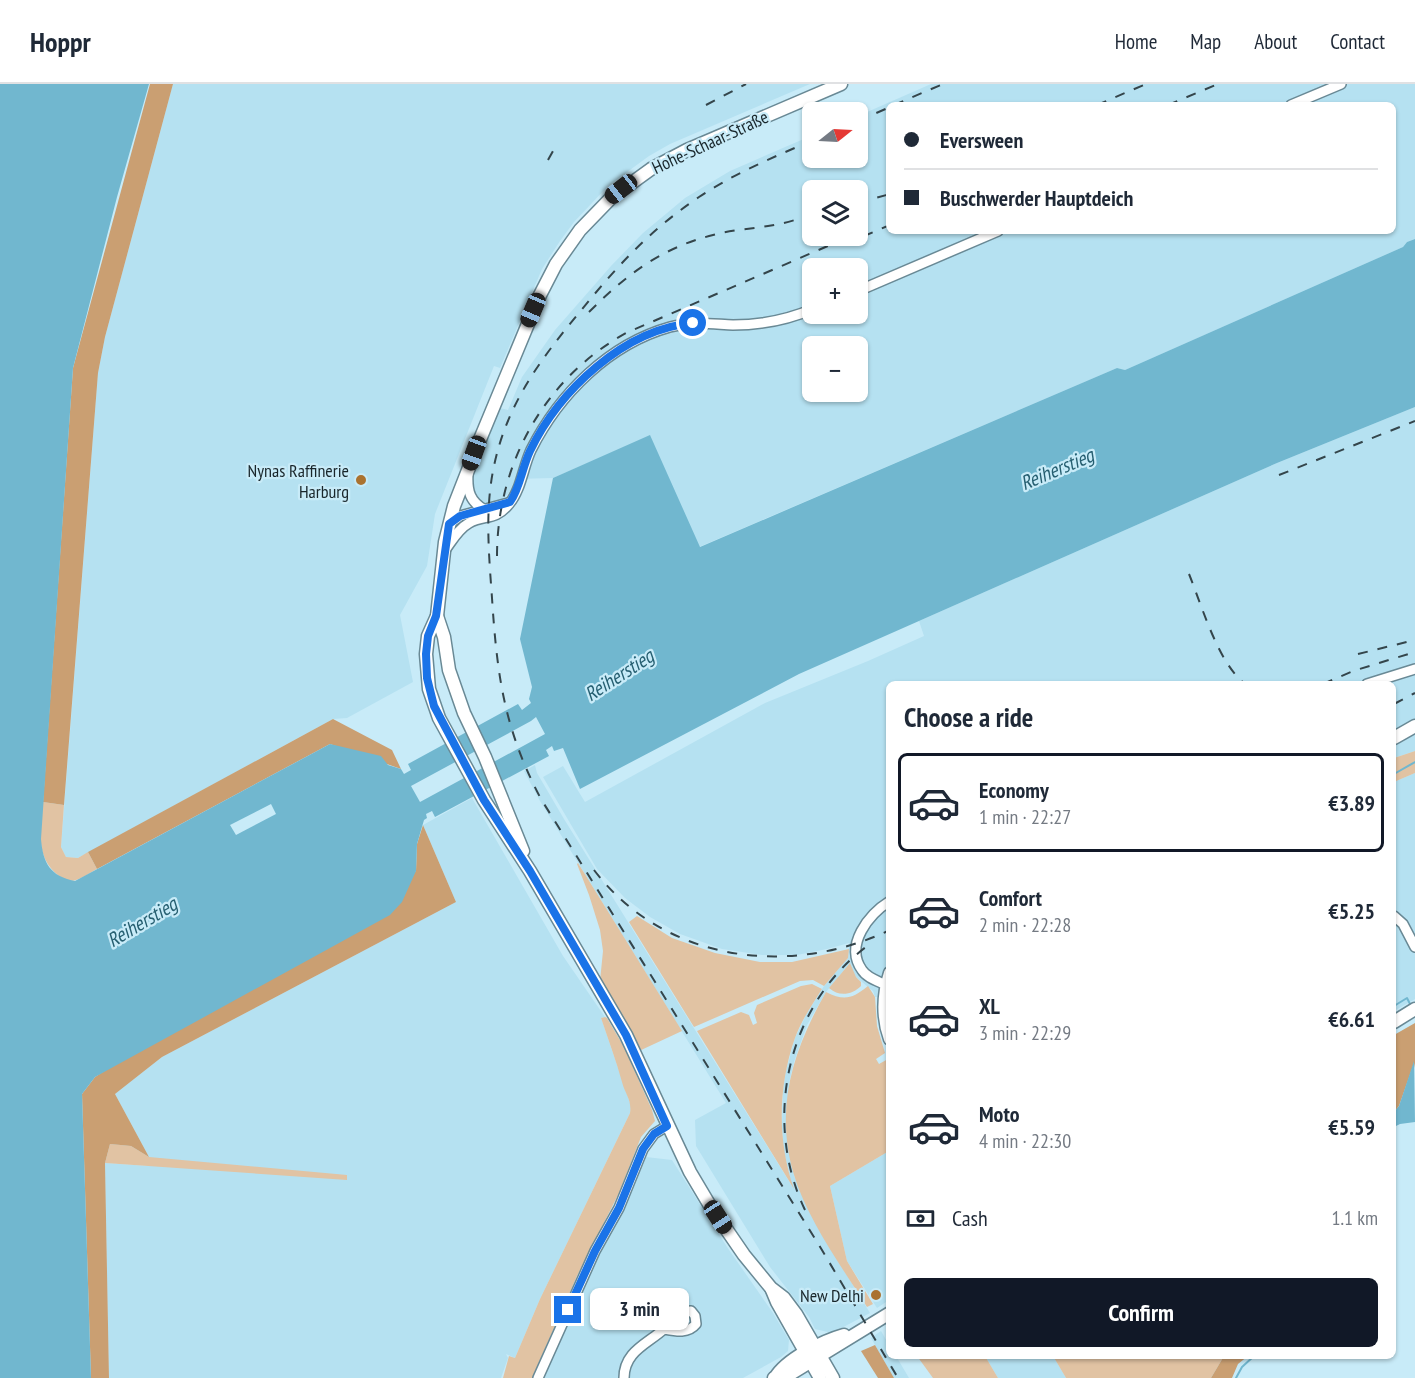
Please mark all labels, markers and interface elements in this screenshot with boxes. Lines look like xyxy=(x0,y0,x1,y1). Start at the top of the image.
text: Hoppr xyxy=(30,23,91,60)
text: Home xyxy=(1115,28,1157,55)
text: Map xyxy=(1190,28,1221,55)
text: About xyxy=(1254,28,1297,55)
text: Contact xyxy=(1330,28,1385,55)
north arrow xyxy=(802,102,868,168)
map controls xyxy=(802,102,868,402)
street label: Hohe-Schaar-Straße xyxy=(648,105,772,179)
text: Eversween xyxy=(940,126,1023,154)
car xyxy=(601,171,641,207)
button: layers xyxy=(802,180,868,246)
text: Buschwerder Hauptdeich xyxy=(940,184,1133,212)
button: + xyxy=(802,258,868,324)
car xyxy=(518,290,548,330)
route start xyxy=(679,309,706,336)
button: − xyxy=(802,336,868,402)
car xyxy=(459,433,489,473)
water label: Reiherstieg xyxy=(1016,441,1099,496)
place label: Nynas Raffinerie Harburg xyxy=(248,459,349,503)
marker: Nynas Raffinerie Harburg xyxy=(354,473,368,487)
water label: Reiherstieg xyxy=(579,642,660,707)
text: Choose a ride xyxy=(904,700,1033,734)
icon: car xyxy=(907,776,961,830)
text: Economy xyxy=(979,776,1049,804)
text: €3.89 xyxy=(1328,789,1375,817)
text: 1 min · 22:27 xyxy=(979,804,1071,830)
icon: car xyxy=(907,884,961,938)
text: Comfort xyxy=(979,884,1042,912)
water label: Reiherstieg xyxy=(102,890,183,953)
text: €5.25 xyxy=(1328,897,1375,925)
text: 2 min · 22:28 xyxy=(979,912,1071,938)
icon: car xyxy=(907,992,961,1046)
text: XL xyxy=(979,992,1000,1020)
text: €6.61 xyxy=(1328,1005,1375,1033)
text: 3 min · 22:29 xyxy=(979,1020,1071,1046)
icon: car xyxy=(907,1100,961,1154)
text: Moto xyxy=(979,1100,1020,1128)
text: €5.59 xyxy=(1328,1113,1375,1141)
text: 4 min · 22:30 xyxy=(979,1128,1071,1154)
car xyxy=(701,1197,735,1237)
icon: cash xyxy=(904,1202,937,1235)
text: Cash xyxy=(952,1204,988,1232)
text: 1.1 km xyxy=(1331,1205,1378,1231)
button: Confirm xyxy=(904,1278,1378,1347)
place label: New Delhi xyxy=(800,1284,864,1307)
marker: New Delhi xyxy=(869,1288,883,1302)
callout: 3 min xyxy=(589,1289,688,1331)
route end xyxy=(554,1296,581,1323)
text: 3 min xyxy=(619,1296,660,1322)

